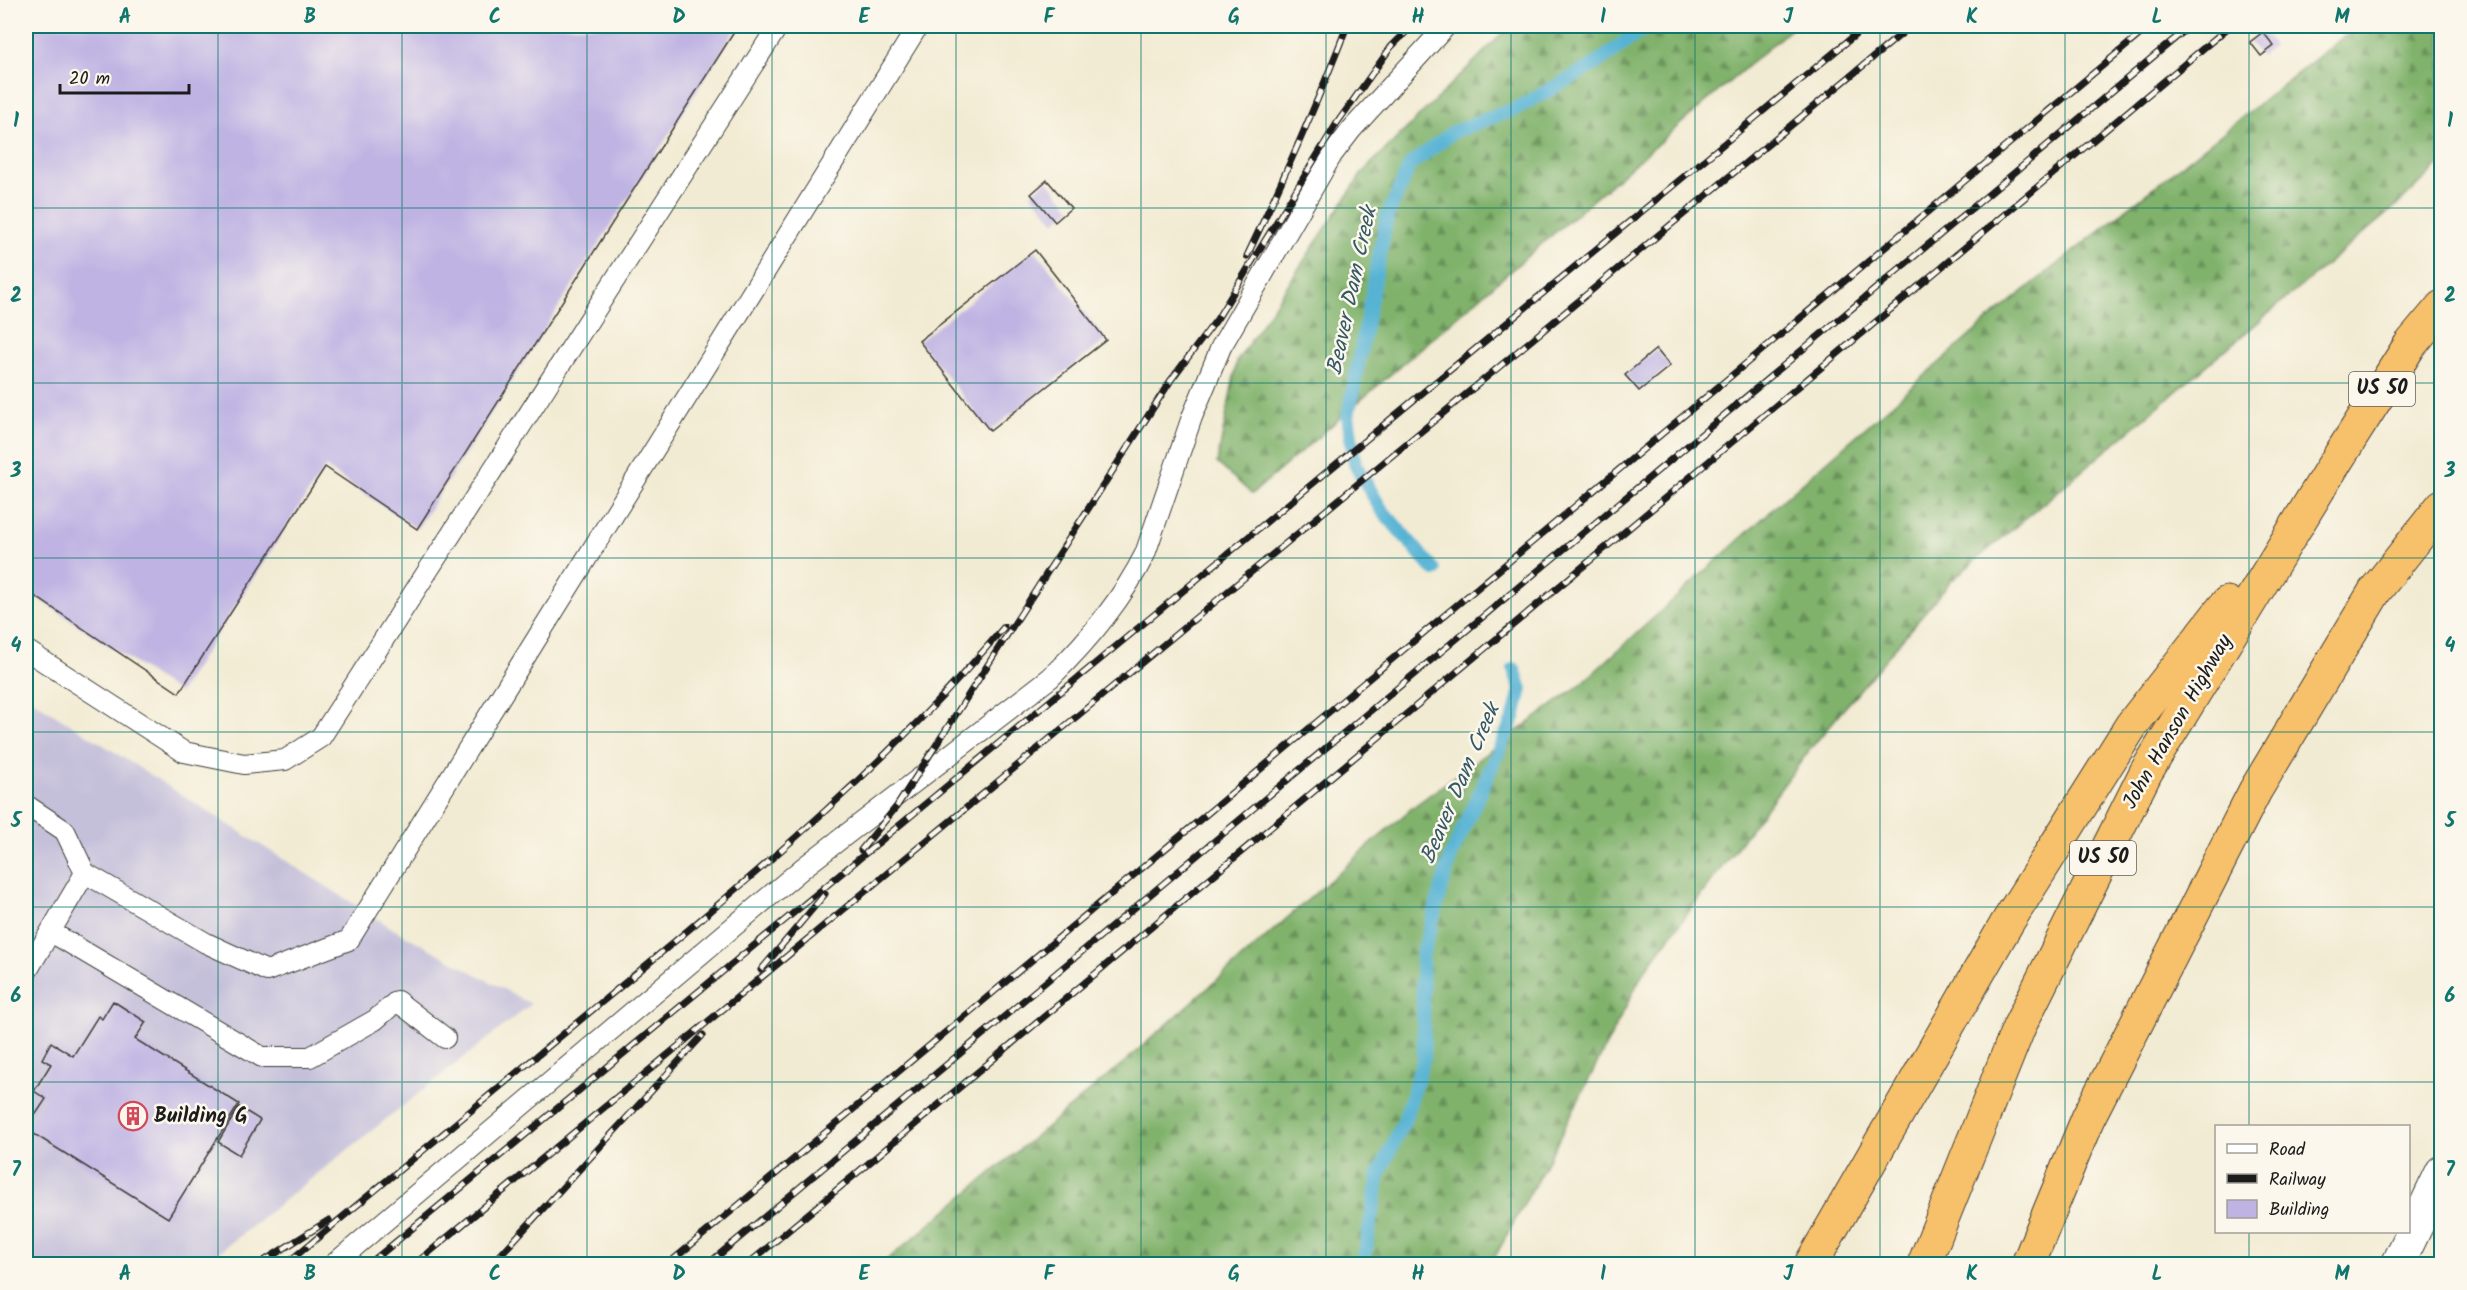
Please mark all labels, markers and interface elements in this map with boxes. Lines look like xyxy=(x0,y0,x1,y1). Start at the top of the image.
text: A xyxy=(119,2,131,34)
text: B xyxy=(304,2,316,34)
text: C xyxy=(489,2,501,34)
text: D xyxy=(672,2,686,34)
text: E xyxy=(858,2,870,34)
text: F xyxy=(1044,2,1056,34)
text: G xyxy=(1228,2,1240,34)
text: H xyxy=(1411,2,1425,34)
text: I xyxy=(1600,2,1606,34)
text: J xyxy=(1783,2,1794,34)
text: K xyxy=(1966,2,1978,34)
text: L xyxy=(2152,2,2162,34)
text: M xyxy=(2334,2,2350,34)
scale bar xyxy=(60,57,189,95)
text: 20 m xyxy=(69,65,110,94)
text: 1 xyxy=(13,106,19,138)
text: 1 xyxy=(2447,106,2453,138)
water label: Beaver Dam Creek xyxy=(1318,200,1389,378)
text: 2 xyxy=(10,281,22,313)
text: 2 xyxy=(2444,281,2456,313)
road number: US 50 xyxy=(2349,372,2415,406)
text: 3 xyxy=(10,456,22,488)
text: 3 xyxy=(2444,456,2456,488)
street label: John Hanson Highway xyxy=(2114,628,2242,816)
text: 4 xyxy=(11,631,22,663)
text: 4 xyxy=(2445,631,2456,663)
water label: Beaver Dam Creek xyxy=(1411,695,1512,870)
text: 5 xyxy=(10,806,23,838)
text: 5 xyxy=(2444,806,2457,838)
road number: US 50 xyxy=(2070,841,2136,875)
text: 6 xyxy=(11,981,22,1013)
text: 6 xyxy=(2445,981,2456,1013)
building icon: Building G xyxy=(117,1100,149,1132)
place label: Building G xyxy=(154,1100,248,1133)
legend xyxy=(2215,1125,2410,1233)
text: Road xyxy=(2269,1136,2306,1165)
text: 7 xyxy=(11,1155,21,1187)
text: 7 xyxy=(2445,1155,2455,1187)
text: Railway xyxy=(2269,1166,2326,1195)
text: Building xyxy=(2269,1196,2329,1225)
text: A xyxy=(119,1259,131,1290)
text: B xyxy=(304,1259,316,1290)
text: C xyxy=(489,1259,501,1290)
text: D xyxy=(672,1259,686,1290)
text: E xyxy=(858,1259,870,1290)
text: F xyxy=(1044,1259,1056,1290)
text: G xyxy=(1228,1259,1240,1290)
text: H xyxy=(1411,1259,1425,1290)
text: I xyxy=(1600,1259,1606,1290)
text: J xyxy=(1783,1259,1794,1290)
text: K xyxy=(1966,1259,1978,1290)
text: L xyxy=(2152,1259,2162,1290)
text: M xyxy=(2334,1259,2350,1290)

